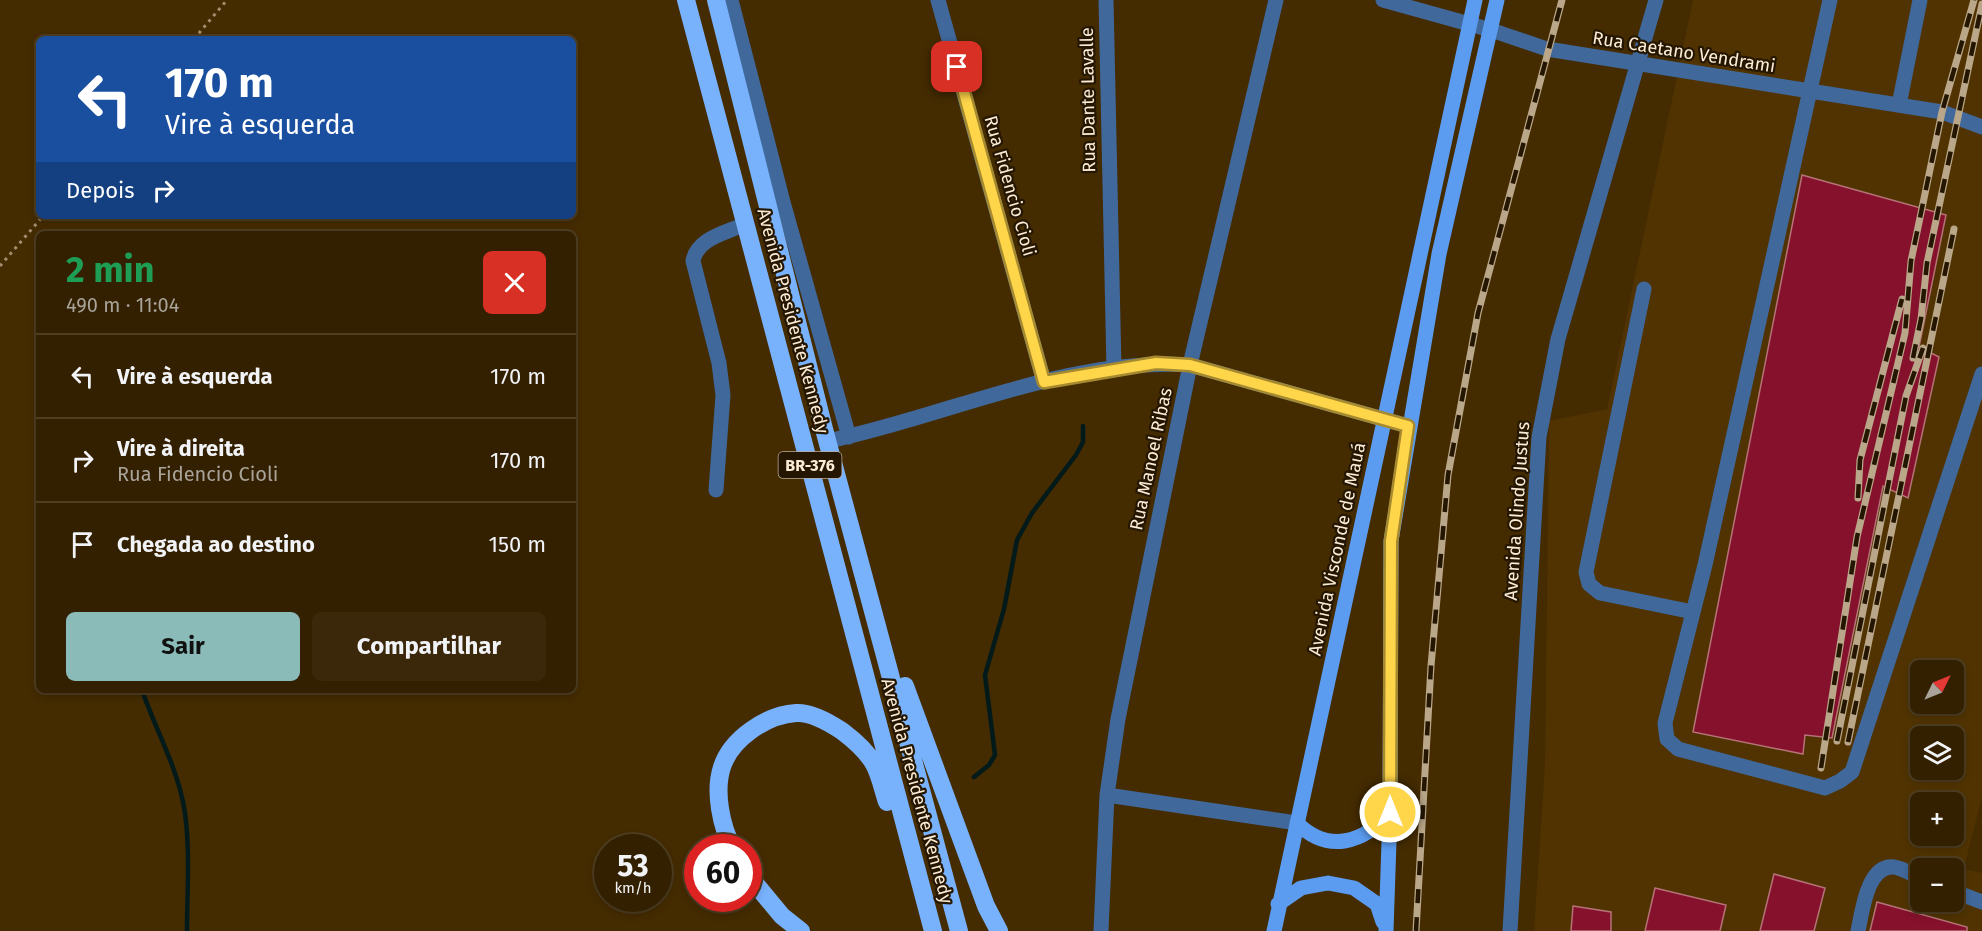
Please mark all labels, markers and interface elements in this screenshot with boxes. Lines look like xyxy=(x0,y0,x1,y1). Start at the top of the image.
street label: Rua Dante Lavalle xyxy=(1076,27,1100,173)
street label: Rua Caetano Vendrami xyxy=(1591,27,1777,77)
pin xyxy=(931,41,982,92)
icon: arrive xyxy=(940,50,973,83)
text: 170 m xyxy=(165,58,274,108)
icon: left xyxy=(66,60,144,138)
text: Vire à esquerda xyxy=(165,109,355,141)
street label: Rua Fidencio Cioli xyxy=(979,113,1041,259)
icon: right xyxy=(147,174,180,207)
text: Depois xyxy=(66,177,135,204)
street label: Avenida Presidente Kennedy xyxy=(752,206,834,436)
text: 2 min xyxy=(66,248,155,292)
button: close xyxy=(483,251,546,314)
text: 490 m · 11:04 xyxy=(66,293,179,317)
icon: left xyxy=(66,360,99,393)
text: Vire à esquerda xyxy=(117,363,273,390)
text: 170 m xyxy=(490,363,546,390)
street label: Rua Manoel Ribas xyxy=(1125,386,1177,532)
street label: Avenida Olindo Justus xyxy=(1500,421,1534,601)
text: Vire à direita xyxy=(117,435,245,462)
street label: Avenida Visconde de Mauá xyxy=(1304,440,1370,658)
icon: right xyxy=(66,444,99,477)
text: 170 m xyxy=(490,447,546,474)
road number: BR-376 xyxy=(778,452,842,478)
text: Rua Fidencio Cioli xyxy=(117,462,278,486)
icon: arrive xyxy=(66,528,99,561)
text: Chegada ao destino xyxy=(117,531,315,558)
text: 150 m xyxy=(488,531,546,558)
button: Sair xyxy=(66,612,300,681)
button: Compartilhar xyxy=(312,612,546,681)
north arrow xyxy=(1910,660,1964,714)
map controls xyxy=(1910,660,1964,912)
street label: Avenida Presidente Kennedy xyxy=(876,676,958,906)
button: layers xyxy=(1910,726,1964,780)
position arrow xyxy=(1358,780,1422,844)
button: + xyxy=(1910,792,1964,846)
speed limit sign: 60 xyxy=(684,834,762,912)
text: 53 xyxy=(617,848,649,884)
button: − xyxy=(1910,858,1964,912)
text: km/h xyxy=(614,879,652,897)

